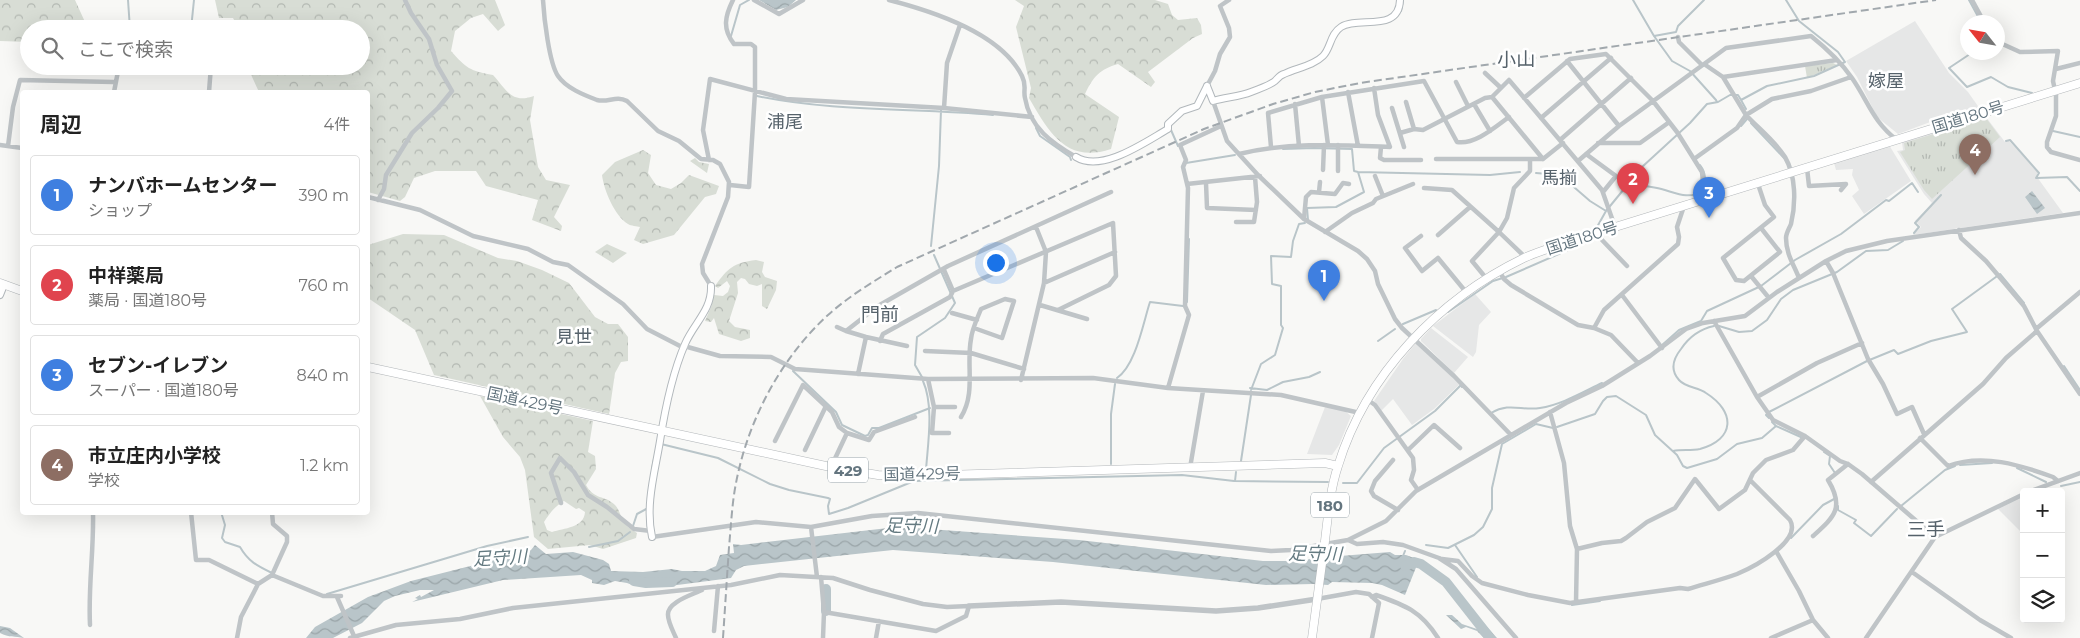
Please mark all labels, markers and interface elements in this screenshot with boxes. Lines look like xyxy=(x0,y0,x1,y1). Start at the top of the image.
north arrow xyxy=(1960,15,2005,60)
search box xyxy=(20,20,370,75)
icon: search xyxy=(38,34,66,62)
text: ここで検索 xyxy=(78,38,173,61)
district label: 小山 xyxy=(1497,48,1535,71)
district label: 嫁屋 xyxy=(1868,70,1904,92)
street label: 国道180号 xyxy=(1930,97,2006,137)
district label: 浦尾 xyxy=(767,111,803,133)
text: 周辺 xyxy=(40,112,82,137)
text: 4件 xyxy=(323,115,350,134)
pin: 4 xyxy=(1959,134,1991,175)
pin: 2 xyxy=(1617,163,1649,204)
district label: 馬揃 xyxy=(1541,167,1577,189)
text: ナンバホームセンター xyxy=(88,174,277,197)
pin: 3 xyxy=(1693,177,1725,218)
text: 1 xyxy=(54,186,60,205)
text: 390 m xyxy=(298,186,349,205)
text: ショップ xyxy=(88,201,152,220)
street label: 国道180号 xyxy=(1544,217,1620,259)
your location xyxy=(983,250,1009,276)
pin: 1 xyxy=(1308,260,1340,301)
text: 中祥薬局 xyxy=(88,264,164,287)
text: 2 xyxy=(52,276,62,295)
text: 760 m xyxy=(298,276,349,295)
text: 薬局 · 国道180号 xyxy=(88,291,207,310)
district label: 門前 xyxy=(861,303,899,326)
district label: 見世 xyxy=(556,326,592,348)
text: セブン-イレブン xyxy=(88,354,228,377)
text: 3 xyxy=(52,366,62,385)
text: 840 m xyxy=(296,366,349,385)
text: スーパー · 国道180号 xyxy=(88,381,239,400)
street label: 国道429号 xyxy=(485,384,565,418)
text: 市立庄内小学校 xyxy=(88,444,221,467)
text: 4 xyxy=(51,456,63,475)
text: 1.2 km xyxy=(300,456,349,475)
road number: 429 xyxy=(828,458,868,482)
street label: 国道429号 xyxy=(883,464,961,484)
text: 学校 xyxy=(88,471,120,490)
map controls xyxy=(2020,488,2065,623)
button: + xyxy=(2020,488,2065,533)
road number: 180 xyxy=(1311,492,1349,518)
water label: 足守川 xyxy=(884,515,940,538)
district label: 三手 xyxy=(1907,518,1945,541)
button: − xyxy=(2020,533,2065,578)
water label: 足守川 xyxy=(1288,543,1344,566)
water label: 足守川 xyxy=(472,545,530,570)
button: layers xyxy=(2020,578,2065,623)

